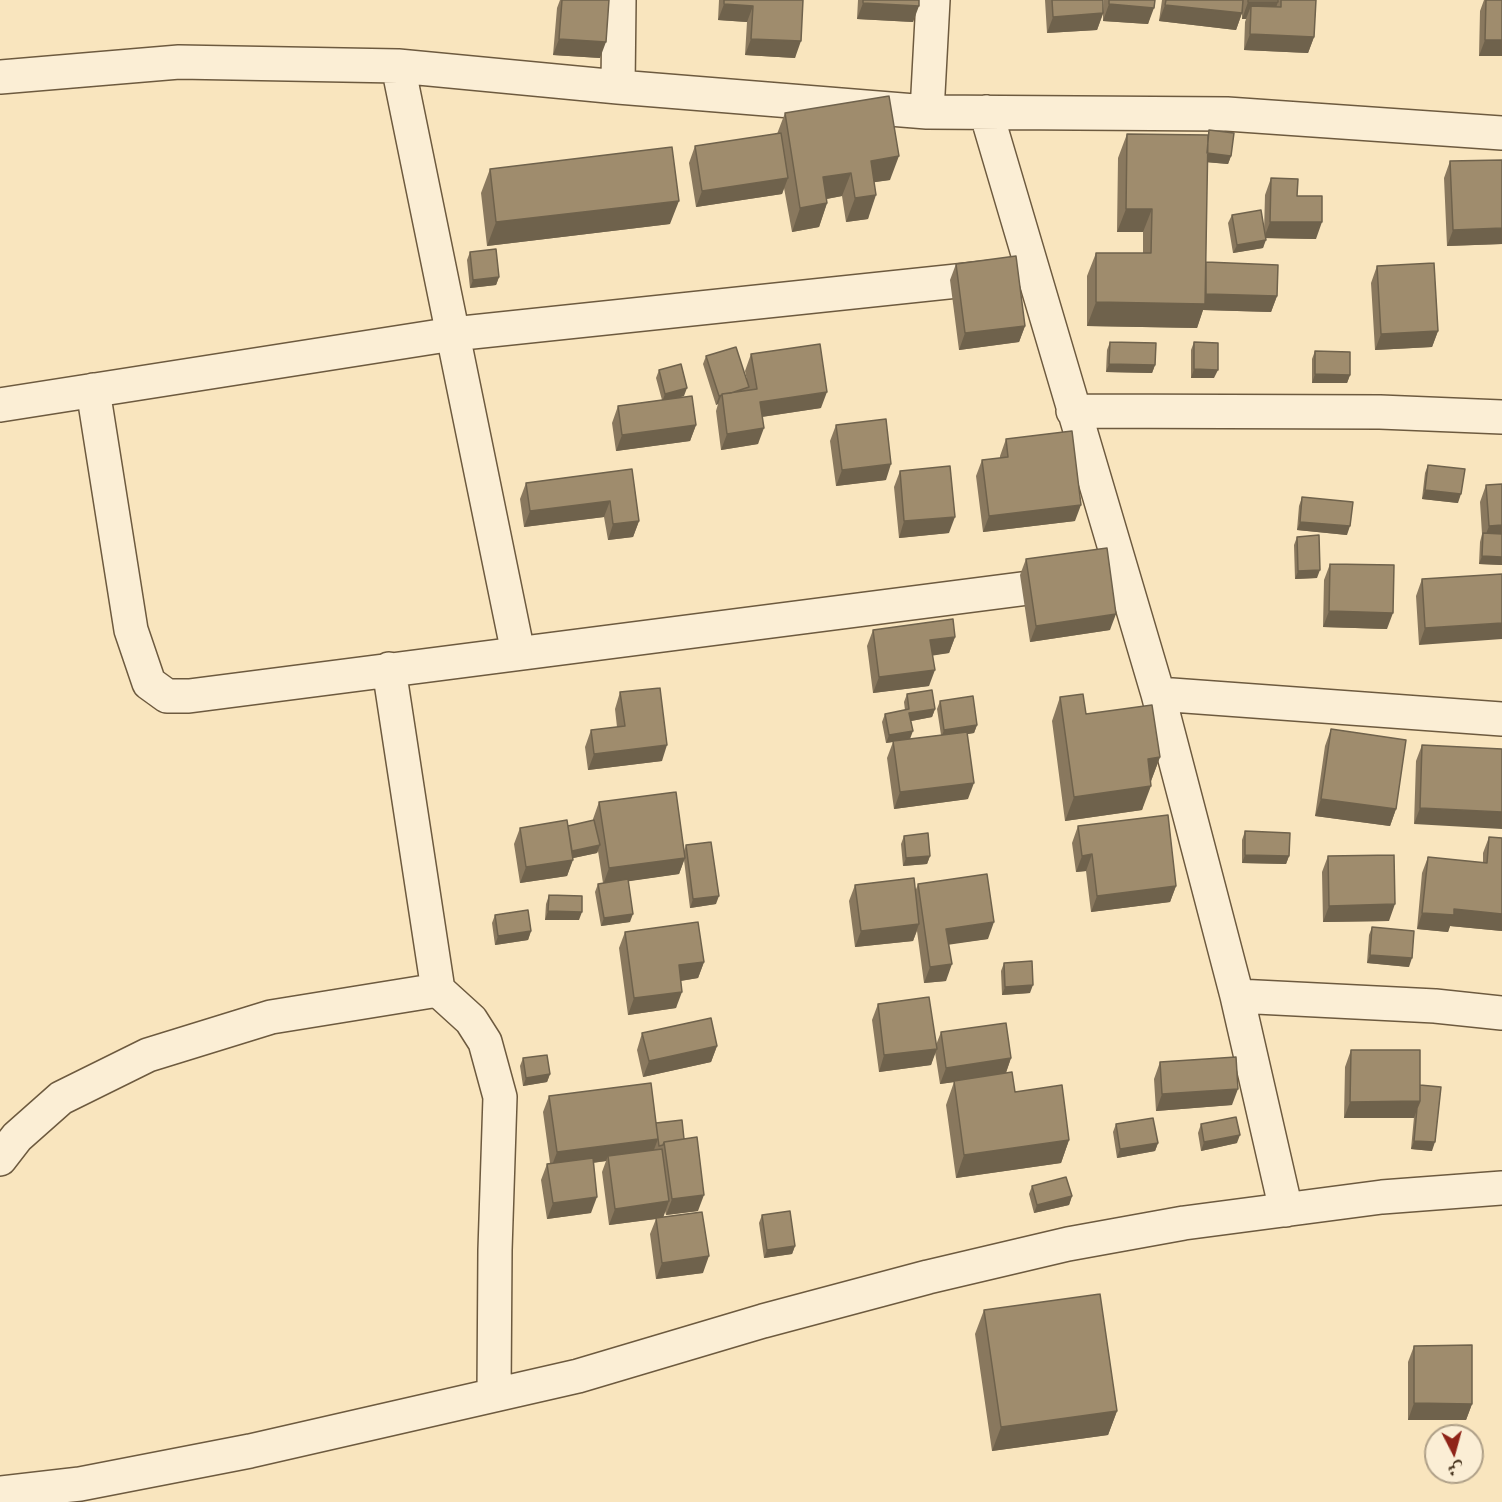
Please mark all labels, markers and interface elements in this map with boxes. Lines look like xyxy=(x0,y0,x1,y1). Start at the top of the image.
north arrow xyxy=(1424,1424,1484,1484)
text: ش xyxy=(1447,1457,1465,1483)

